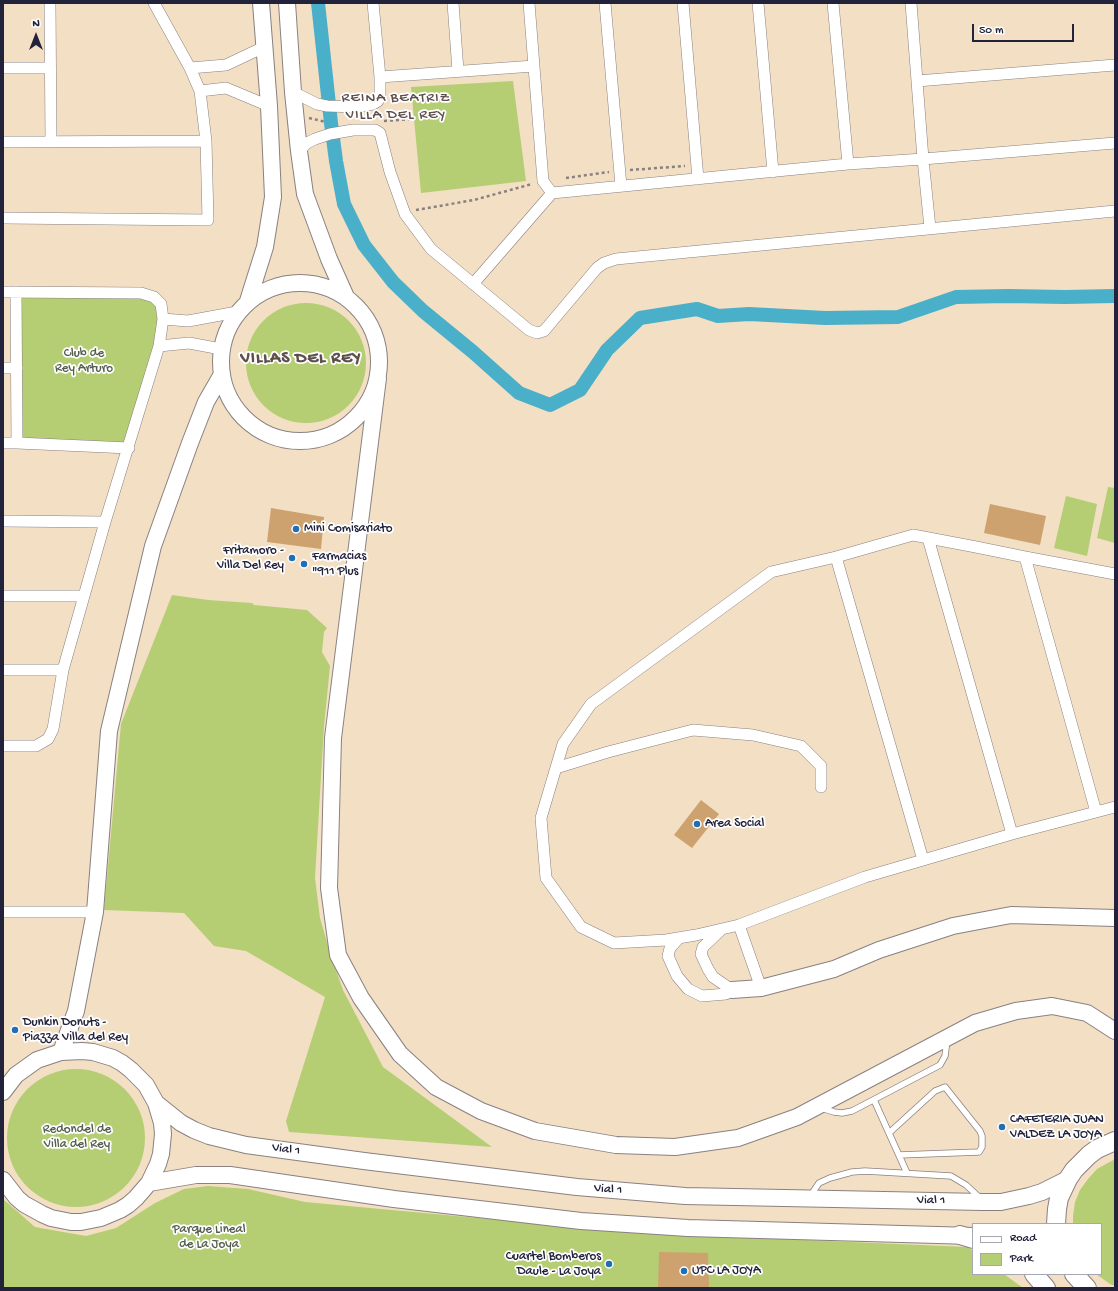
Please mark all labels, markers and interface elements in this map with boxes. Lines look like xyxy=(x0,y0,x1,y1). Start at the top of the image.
north arrow xyxy=(16,16,56,56)
scale bar xyxy=(974,16,1076,42)
text: N xyxy=(32,18,40,30)
text: 50 m xyxy=(979,24,1004,38)
district label: REINA BEATRIZ VILLA DEL REY xyxy=(342,90,450,125)
park label: Club de Rey Arturo xyxy=(55,346,113,377)
district label: VILLAS DEL REY xyxy=(240,349,362,369)
place label: Mini Comisariato xyxy=(304,521,392,537)
marker: Mini Comisariato xyxy=(291,524,301,534)
place label: Fritamoro - Villa Del Rey xyxy=(217,543,284,574)
place label: Farmacias "911 Plus xyxy=(312,549,366,580)
marker: Fritamoro - Villa Del Rey xyxy=(287,553,297,563)
marker: Farmacias "911 Plus xyxy=(299,559,309,569)
place label: Area Social xyxy=(705,816,764,832)
marker: Area Social xyxy=(692,819,702,829)
place label: Dunkin Donuts - Piazza Villa del Rey xyxy=(23,1015,128,1046)
marker: Dunkin Donuts - Piazza Villa del Rey xyxy=(10,1025,20,1035)
place label: CAFETERIA JUAN VALDEZ LA JOYA xyxy=(1010,1112,1104,1143)
park label: Redondel de Villa del Rey xyxy=(43,1122,111,1153)
marker: CAFETERIA JUAN VALDEZ LA JOYA xyxy=(997,1122,1007,1132)
street label: Vial 1 xyxy=(271,1140,301,1160)
street label: Vial 1 xyxy=(593,1181,623,1199)
street label: Vial 1 xyxy=(917,1193,945,1209)
park label: Parque Lineal de La Joya xyxy=(172,1222,246,1253)
legend xyxy=(972,1223,1102,1275)
text: Road xyxy=(1010,1232,1036,1246)
place label: Cuartel Bomberos Daule - La Joya xyxy=(506,1249,601,1280)
text: Park xyxy=(1010,1252,1033,1266)
marker: Cuartel Bomberos Daule - La Joya xyxy=(604,1259,614,1269)
place label: UPC LA JOYA xyxy=(692,1263,761,1279)
marker: UPC LA JOYA xyxy=(679,1266,689,1276)

